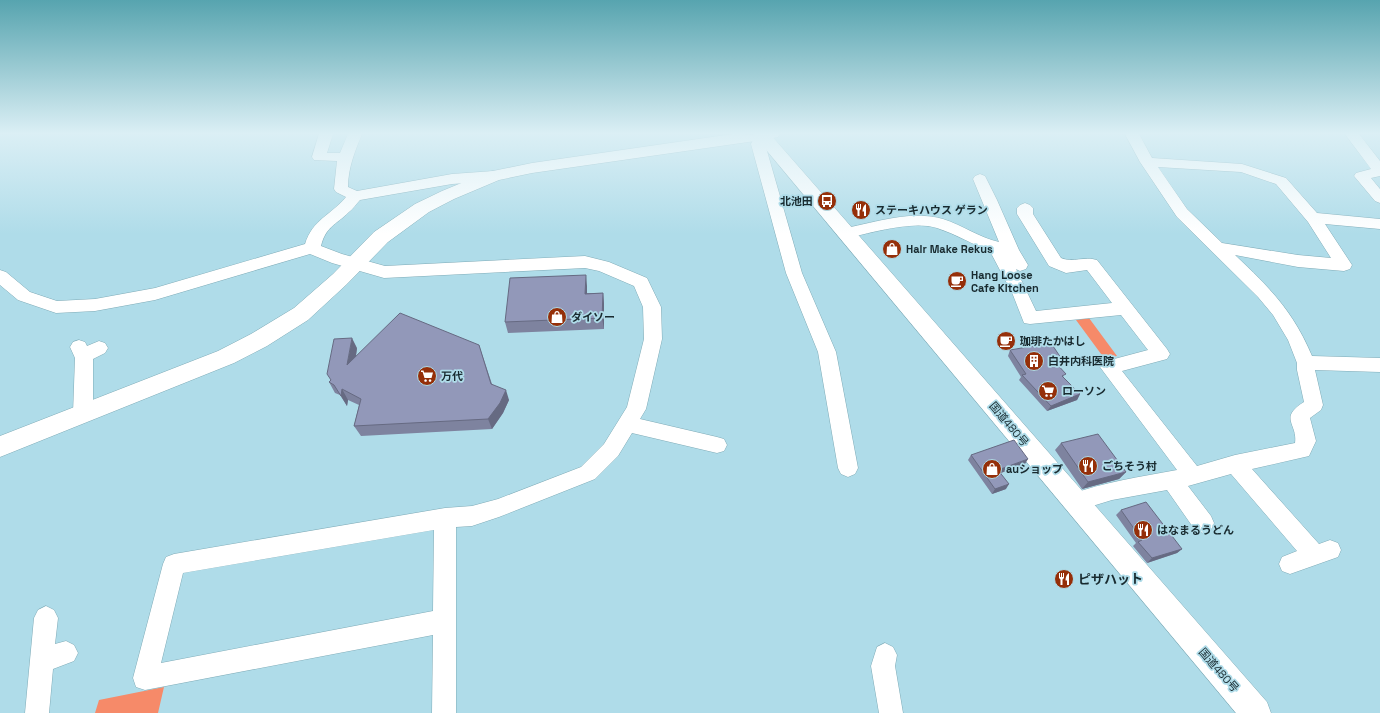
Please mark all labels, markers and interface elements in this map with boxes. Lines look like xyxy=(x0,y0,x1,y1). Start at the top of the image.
bus stop icon: 北池田 xyxy=(816,190,838,212)
place label: 北池田 xyxy=(780,194,813,208)
restaurant icon: ステーキハウス ゲラン xyxy=(850,199,872,221)
place label: ステーキハウス ゲラン xyxy=(875,203,988,217)
shop icon: Hair Make Rekus xyxy=(881,238,903,260)
place label: Hair Make Rekus xyxy=(906,242,993,256)
place label: Hang Loose Cafe Kitchen xyxy=(971,268,1039,295)
cafe icon: Hang Loose Cafe Kitchen xyxy=(946,270,968,292)
shop icon: ダイソー xyxy=(546,306,568,328)
place label: ダイソー xyxy=(571,310,615,324)
cafe icon: 珈琲たかはし xyxy=(995,330,1017,352)
place label: 珈琲たかはし xyxy=(1020,334,1086,348)
building icon: 白井内科医院 xyxy=(1023,350,1045,372)
place label: 白井内科医院 xyxy=(1048,354,1114,368)
supermarket icon: 万代 xyxy=(416,365,438,387)
place label: 万代 xyxy=(441,369,463,383)
supermarket icon: ローソン xyxy=(1037,380,1059,402)
place label: ローソン xyxy=(1062,384,1106,398)
street label: 国道480号 xyxy=(986,399,1032,449)
restaurant icon: ごちそう村 xyxy=(1077,455,1099,477)
shop icon: auショップ xyxy=(981,458,1003,480)
place label: ごちそう村 xyxy=(1102,459,1157,473)
place label: auショップ xyxy=(1006,462,1063,476)
restaurant icon: はなまるうどん xyxy=(1132,519,1154,541)
place label: はなまるうどん xyxy=(1157,523,1234,537)
restaurant icon: ピザハット xyxy=(1053,568,1075,590)
place label: ピザハット xyxy=(1078,571,1143,588)
street label: 国道480号 xyxy=(1196,645,1242,695)

